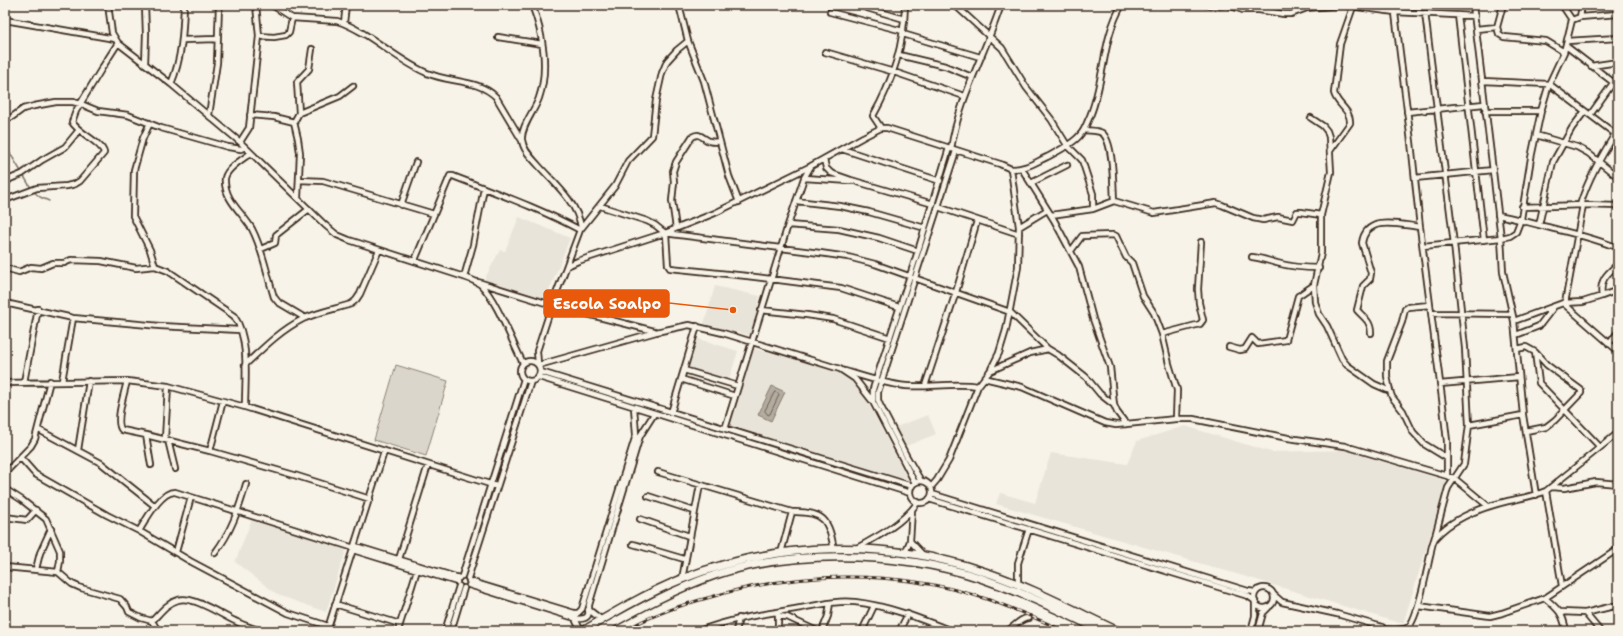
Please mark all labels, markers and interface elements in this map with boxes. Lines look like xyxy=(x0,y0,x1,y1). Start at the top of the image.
callout: Escola Soalpo xyxy=(544,290,669,317)
text: Escola Soalpo xyxy=(553,294,661,314)

